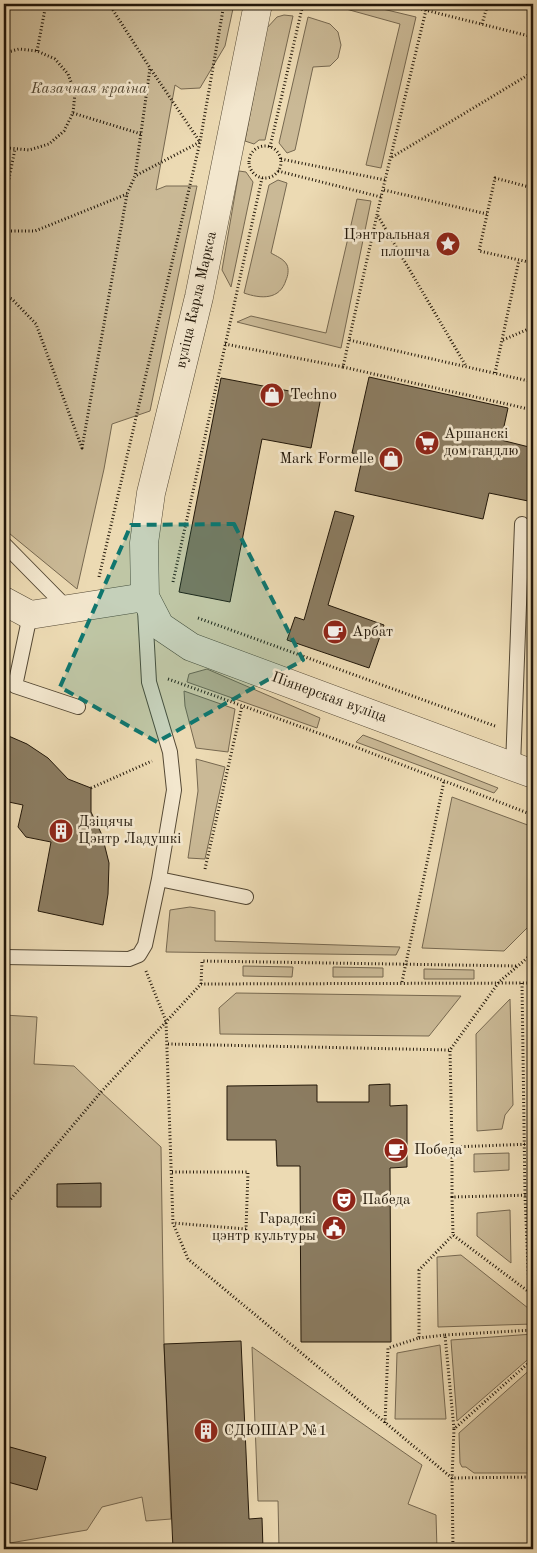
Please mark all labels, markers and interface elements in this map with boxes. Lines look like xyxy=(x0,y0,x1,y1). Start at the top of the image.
park label: Казачная краіна xyxy=(30,82,147,97)
place label: Цэнтральная плошча xyxy=(344,228,431,260)
street label: вуліца Карла Маркса xyxy=(174,229,220,370)
place icon: Цэнтральная плошча xyxy=(435,231,461,257)
shop icon: Techno xyxy=(259,382,285,408)
place label: Techno xyxy=(290,388,337,403)
place label: Аршанскі дом гандлю xyxy=(444,427,518,459)
supermarket icon: Аршанскі дом гандлю xyxy=(414,430,440,456)
shop icon: Mark Formelle xyxy=(378,446,404,472)
place label: Mark Formelle xyxy=(279,452,374,467)
cafe icon: Арбат xyxy=(322,619,348,645)
place label: Арбат xyxy=(352,625,393,640)
street label: Піянерская вуліца xyxy=(269,670,389,726)
place label: Дзіцячы Цэнтр Ладушкі xyxy=(78,815,181,847)
building icon: Дзіцячы Цэнтр Ладушкі xyxy=(48,818,74,844)
cafe icon: Победа xyxy=(383,1137,409,1163)
place label: Победа xyxy=(414,1143,463,1158)
theatre icon: Пабеда xyxy=(331,1187,357,1213)
place label: Пабеда xyxy=(362,1193,411,1208)
place label: Гарадскі цэнтр культуры xyxy=(212,1212,316,1244)
public building icon: Гарадскі цэнтр культуры xyxy=(321,1215,347,1241)
building icon: СДЮШАР №1 xyxy=(193,1418,219,1444)
place label: СДЮШАР №1 xyxy=(224,1424,327,1439)

